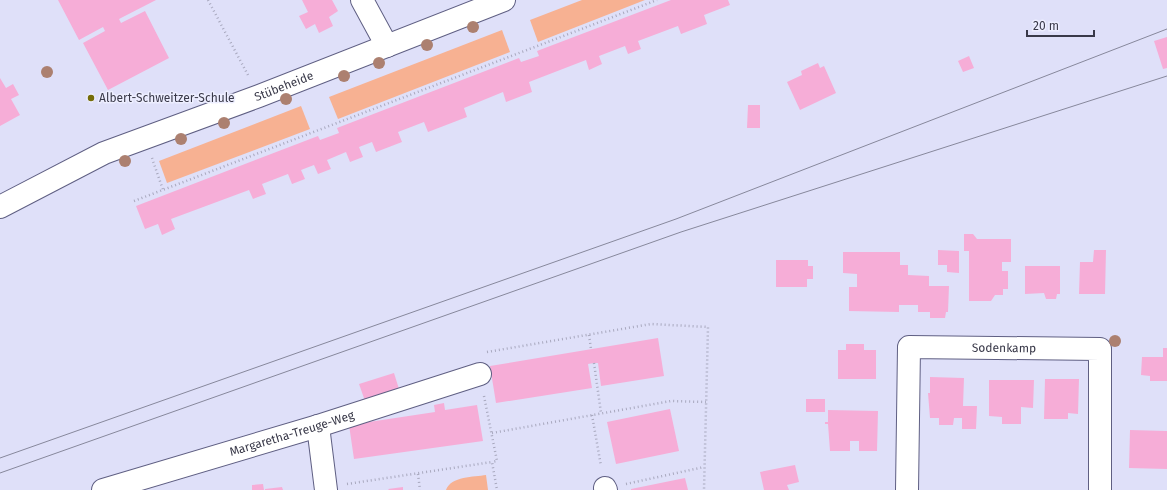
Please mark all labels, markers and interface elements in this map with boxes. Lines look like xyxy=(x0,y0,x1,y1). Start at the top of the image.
scale bar xyxy=(1027,12,1094,38)
text: 20 m xyxy=(1033,19,1059,33)
street label: Stübeheide xyxy=(252,68,315,104)
place label: Albert-Schweitzer-Schule xyxy=(99,91,235,105)
marker: Albert-Schweitzer-Schule xyxy=(86,93,96,103)
street label: Sodenkamp xyxy=(972,341,1036,355)
street label: Margaretha-Treuge-Weg xyxy=(228,408,356,459)

